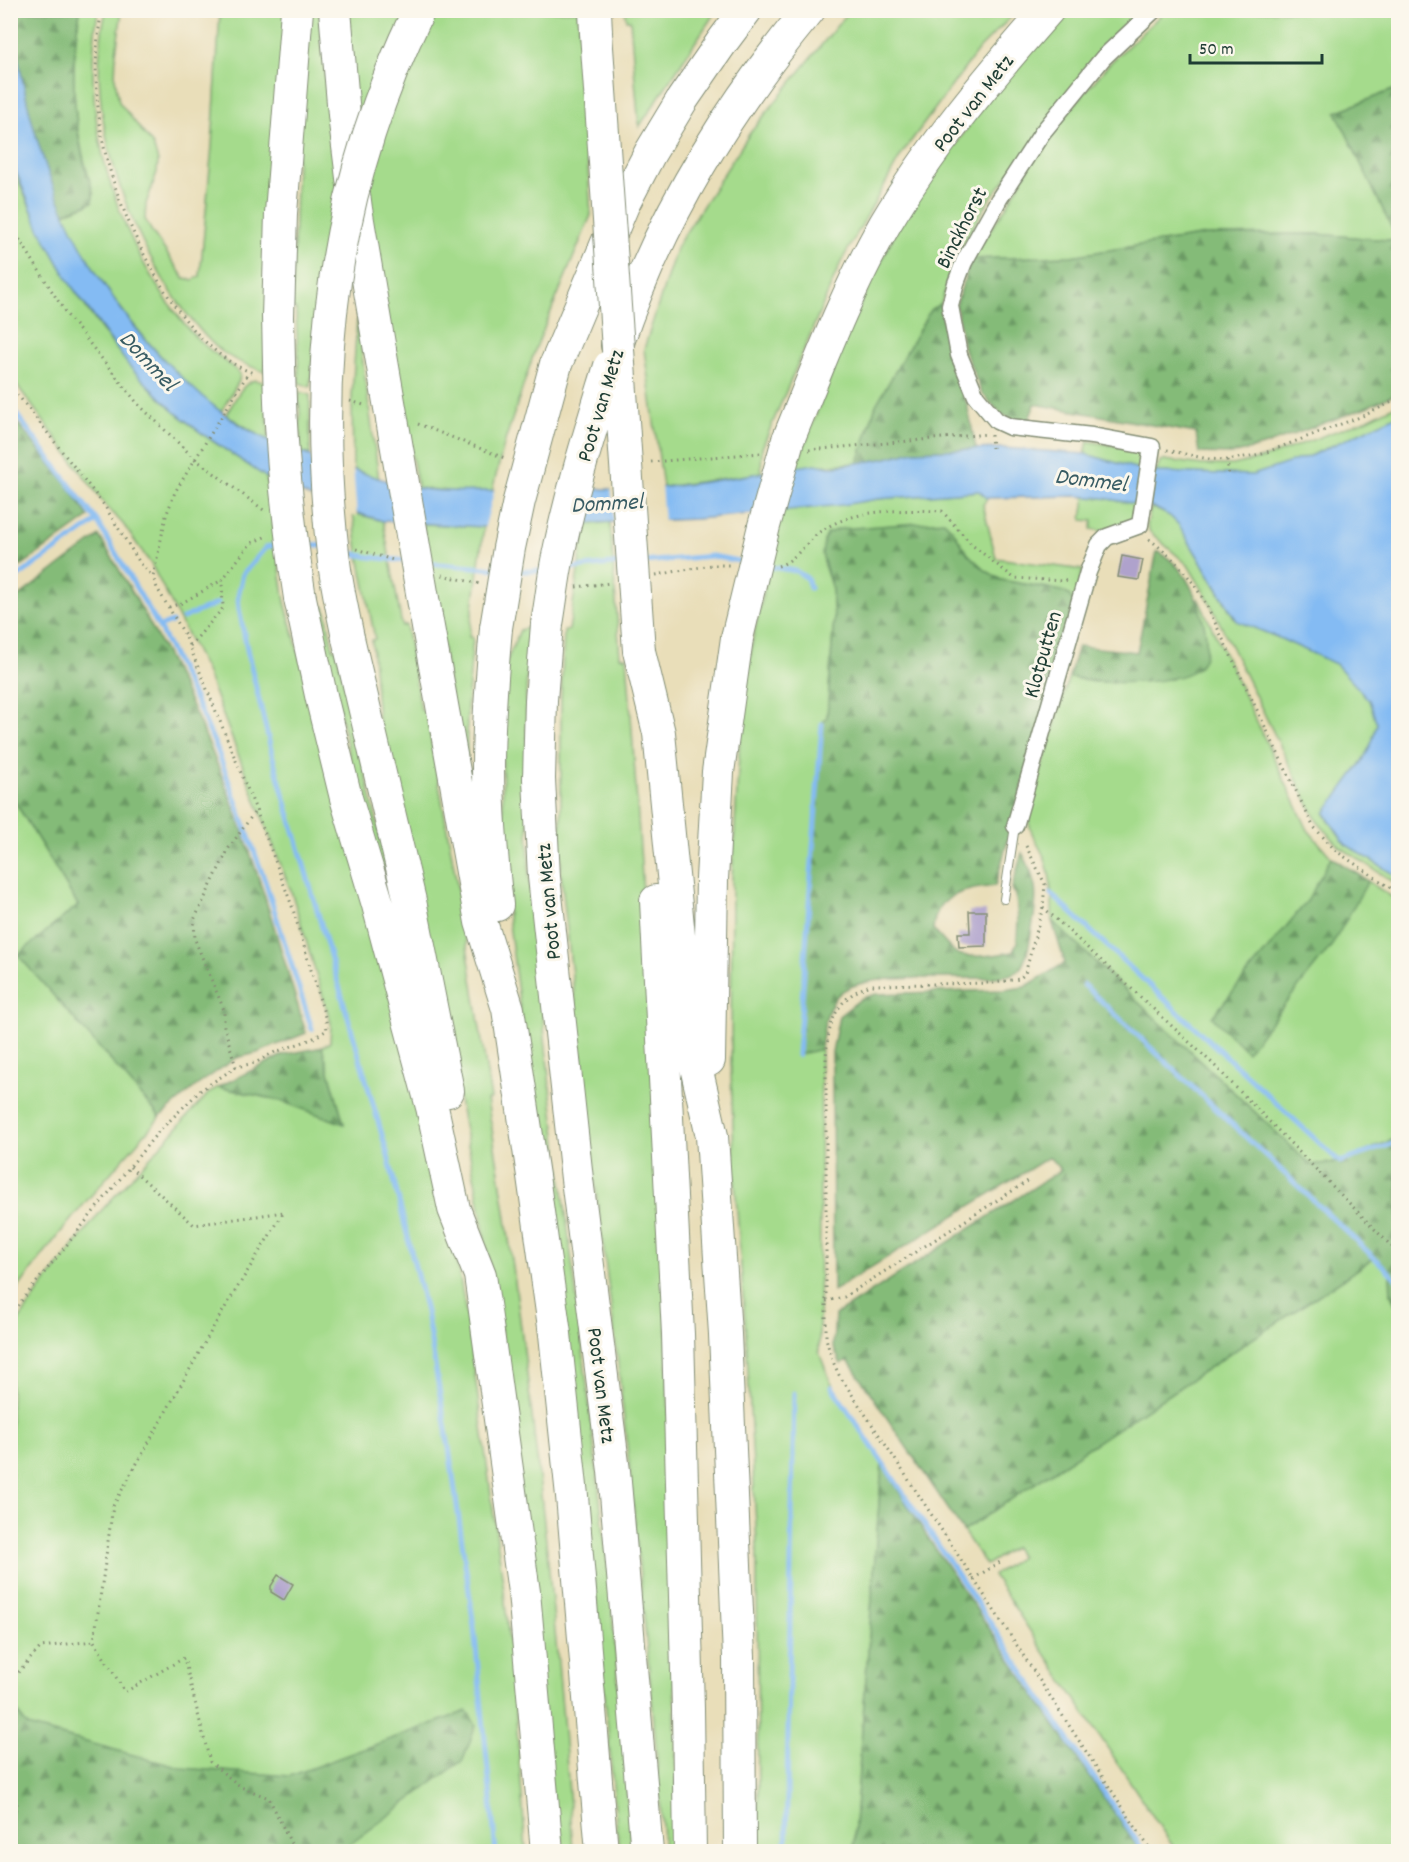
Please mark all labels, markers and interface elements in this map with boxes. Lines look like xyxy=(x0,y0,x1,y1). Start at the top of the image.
scale bar xyxy=(1190,27,1322,65)
text: 50 m xyxy=(1199,38,1234,63)
street label: Poot van Metz xyxy=(927,48,1023,160)
street label: Binckhorst xyxy=(929,182,997,275)
water label: Dommel xyxy=(110,324,185,402)
street label: Poot van Metz xyxy=(570,345,634,466)
water label: Dommel xyxy=(1053,461,1131,504)
water label: Dommel xyxy=(570,486,646,524)
street label: Klotputten xyxy=(1017,608,1072,702)
street label: Poot van Metz xyxy=(530,842,571,961)
street label: Poot van Metz xyxy=(577,1326,622,1446)

